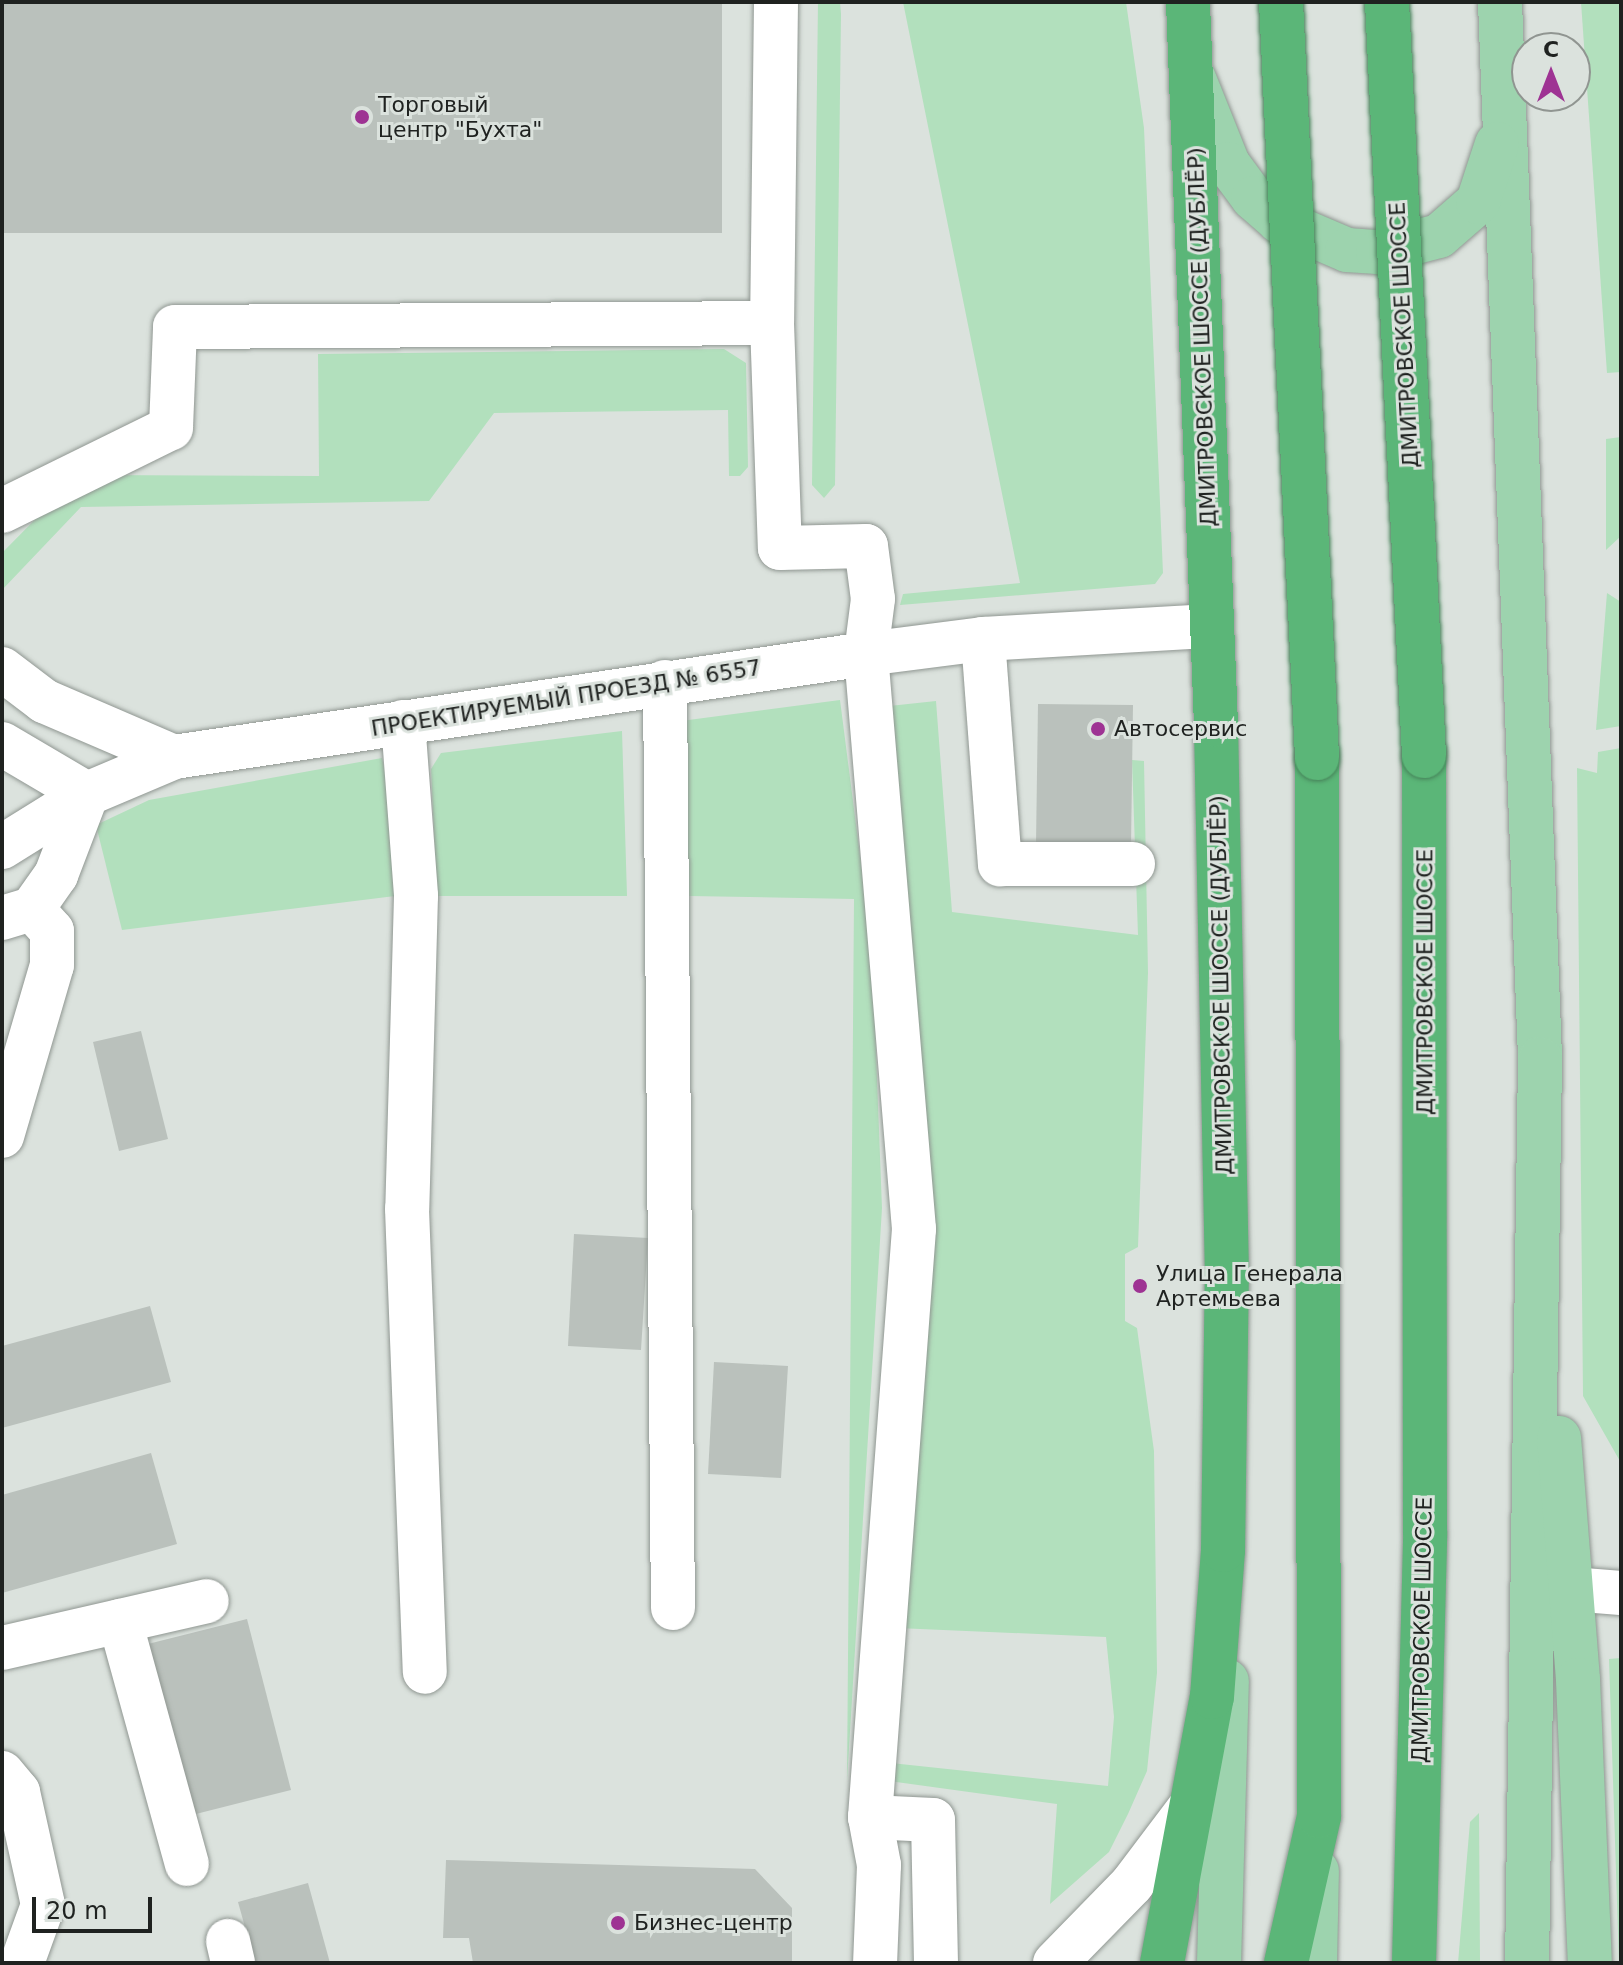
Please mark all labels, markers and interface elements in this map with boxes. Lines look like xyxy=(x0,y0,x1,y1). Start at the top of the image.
north arrow xyxy=(1511,32,1591,112)
text: С xyxy=(1543,37,1559,62)
place label: Торговый центр "Бухта" xyxy=(378,91,542,142)
marker: Торговый центр "Бухта" xyxy=(353,108,371,126)
street label: ДМИТРОВСКОЕ ШОССЕ (ДУБЛЁР) xyxy=(1182,147,1222,527)
street label: ДМИТРОВСКОЕ ШОССЕ xyxy=(1384,201,1424,469)
street label: ПРОЕКТИРУЕМЫЙ ПРОЕЗД № 6557 xyxy=(369,654,763,742)
place label: Автосервис xyxy=(1114,716,1247,742)
marker: Автосервис xyxy=(1089,720,1107,738)
street label: ДМИТРОВСКОЕ ШОССЕ (ДУБЛЁР) xyxy=(1204,795,1238,1175)
street label: ДМИТРОВСКОЕ ШОССЕ xyxy=(1412,849,1438,1115)
place label: Улица Генерала Артемьева xyxy=(1156,1260,1343,1312)
marker: Улица Генерала Артемьева xyxy=(1131,1277,1149,1295)
street label: ДМИТРОВСКОЕ ШОССЕ xyxy=(1406,1497,1438,1763)
scale bar xyxy=(36,1881,156,1931)
text: 20 m xyxy=(46,1897,108,1925)
place label: Бизнес-центр xyxy=(634,1910,793,1936)
marker: Бизнес-центр xyxy=(609,1914,627,1932)

